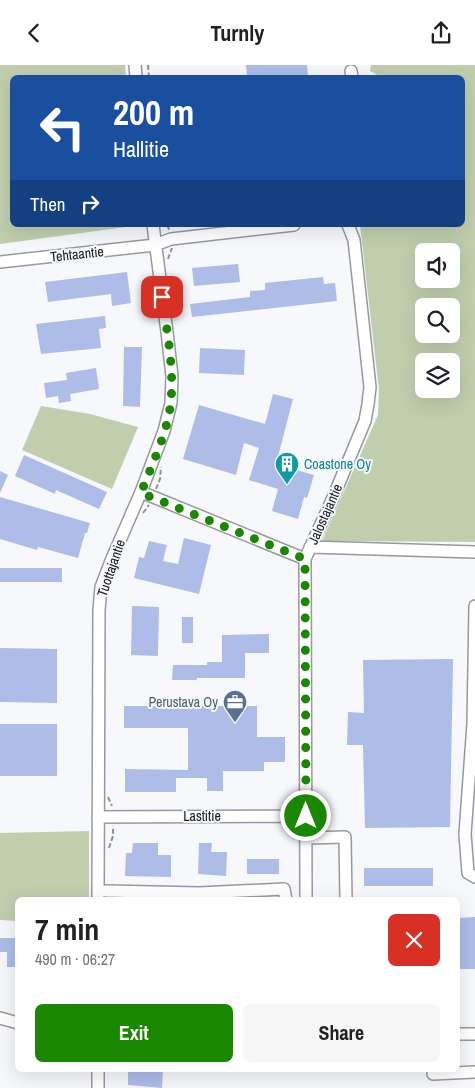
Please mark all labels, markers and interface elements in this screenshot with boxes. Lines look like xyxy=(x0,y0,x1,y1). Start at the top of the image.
text: Turnly xyxy=(211,18,264,48)
icon: back xyxy=(20,19,48,47)
icon: share xyxy=(427,19,455,47)
text: 200 m xyxy=(113,89,194,136)
icon: left xyxy=(30,95,95,160)
text: Hallitie xyxy=(113,134,169,164)
icon: right xyxy=(76,190,104,218)
text: Then xyxy=(30,191,66,217)
street label: Tehtaantie xyxy=(49,242,105,266)
map controls xyxy=(415,243,460,398)
button: sound xyxy=(415,243,460,288)
pin xyxy=(141,276,183,318)
icon: arrive xyxy=(148,283,176,311)
button: search xyxy=(415,298,460,343)
button: layers xyxy=(415,353,460,398)
building icon: Coastone Oy xyxy=(274,451,300,485)
place label: Coastone Oy xyxy=(304,455,371,473)
street label: Jalostajantie xyxy=(304,481,346,547)
street label: Tuottajantie xyxy=(93,537,129,599)
office icon: Perustava Oy xyxy=(222,689,248,723)
place label: Perustava Oy xyxy=(148,693,218,711)
position arrow xyxy=(279,789,331,841)
street label: Lastitie xyxy=(183,807,221,825)
text: 7 min xyxy=(35,909,99,949)
button: close xyxy=(388,914,440,966)
text: 490 m · 06:27 xyxy=(35,948,115,970)
button: Exit xyxy=(35,1004,233,1062)
button: Share xyxy=(243,1004,440,1062)

